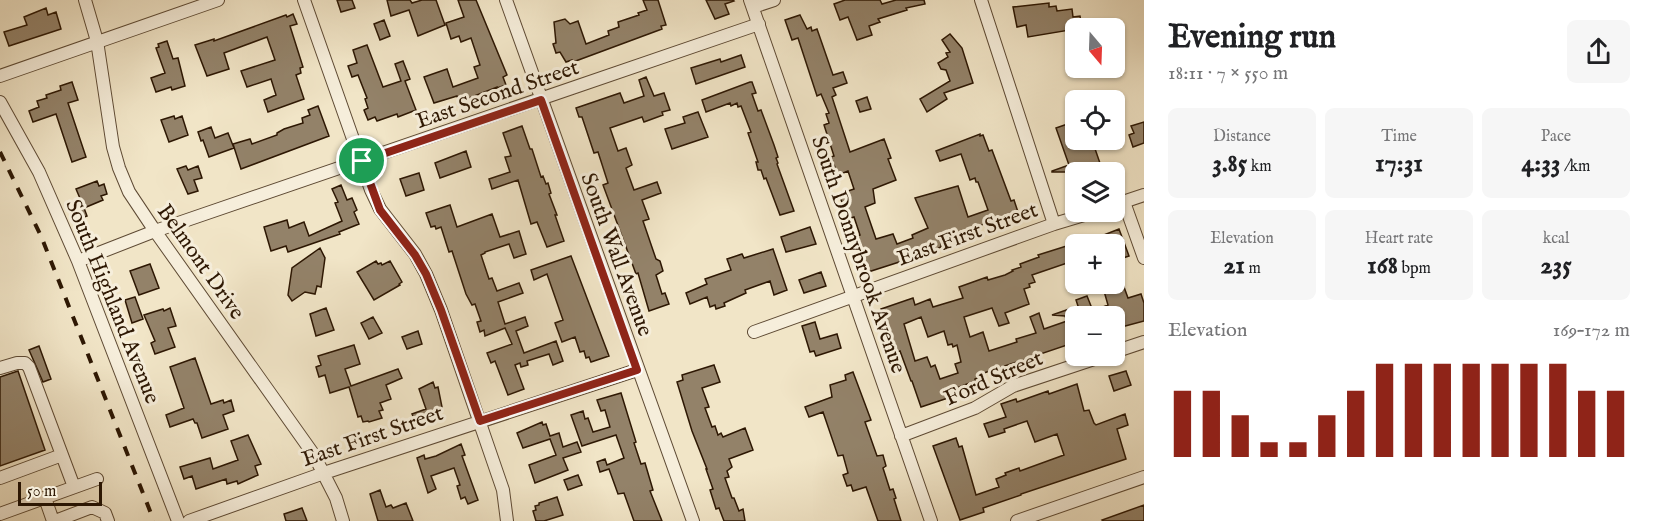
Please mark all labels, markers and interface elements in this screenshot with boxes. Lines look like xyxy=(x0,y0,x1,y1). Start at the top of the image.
text: Evening run xyxy=(1168,17,1336,59)
north arrow xyxy=(1065,18,1125,78)
map controls xyxy=(1065,18,1125,366)
button: share xyxy=(1567,20,1630,83)
street label: East Second Street xyxy=(413,54,583,136)
text: 18:11 · 7 × 550 m xyxy=(1168,61,1288,86)
button: locate xyxy=(1065,90,1125,150)
text: Distance xyxy=(1213,127,1271,147)
text: Time xyxy=(1381,127,1417,147)
text: Pace xyxy=(1541,127,1571,147)
street label: South Donnybrook Avenue xyxy=(804,132,912,377)
pin xyxy=(336,135,387,186)
icon: arrive xyxy=(345,144,378,177)
text: 3.85 xyxy=(1212,147,1247,180)
text: 17:31 xyxy=(1375,147,1423,180)
text: 4:33 xyxy=(1522,147,1561,180)
text: km xyxy=(1247,157,1272,177)
text: /km xyxy=(1561,157,1590,177)
button: layers xyxy=(1065,162,1125,222)
street label: South Wall Avenue xyxy=(574,169,659,340)
street label: South Highland Avenue xyxy=(58,195,166,408)
street label: East First Street xyxy=(894,196,1042,273)
street label: Belmont Drive xyxy=(150,199,250,325)
text: Elevation xyxy=(1210,229,1274,249)
text: Heart rate xyxy=(1365,229,1433,249)
text: kcal xyxy=(1543,229,1569,249)
button: + xyxy=(1065,234,1125,294)
text: 21 xyxy=(1223,249,1245,282)
text: 168 xyxy=(1367,249,1398,282)
text: 235 xyxy=(1540,249,1572,282)
text: m xyxy=(1245,259,1261,279)
text: bpm xyxy=(1398,259,1431,279)
button: − xyxy=(1065,306,1125,366)
text: Elevation xyxy=(1168,318,1247,343)
text: 169–172 m xyxy=(1553,318,1630,343)
street label: Ford Street xyxy=(940,345,1048,413)
street label: East First Street xyxy=(298,399,447,474)
scale bar xyxy=(18,479,102,506)
text: 50 m xyxy=(27,482,56,502)

